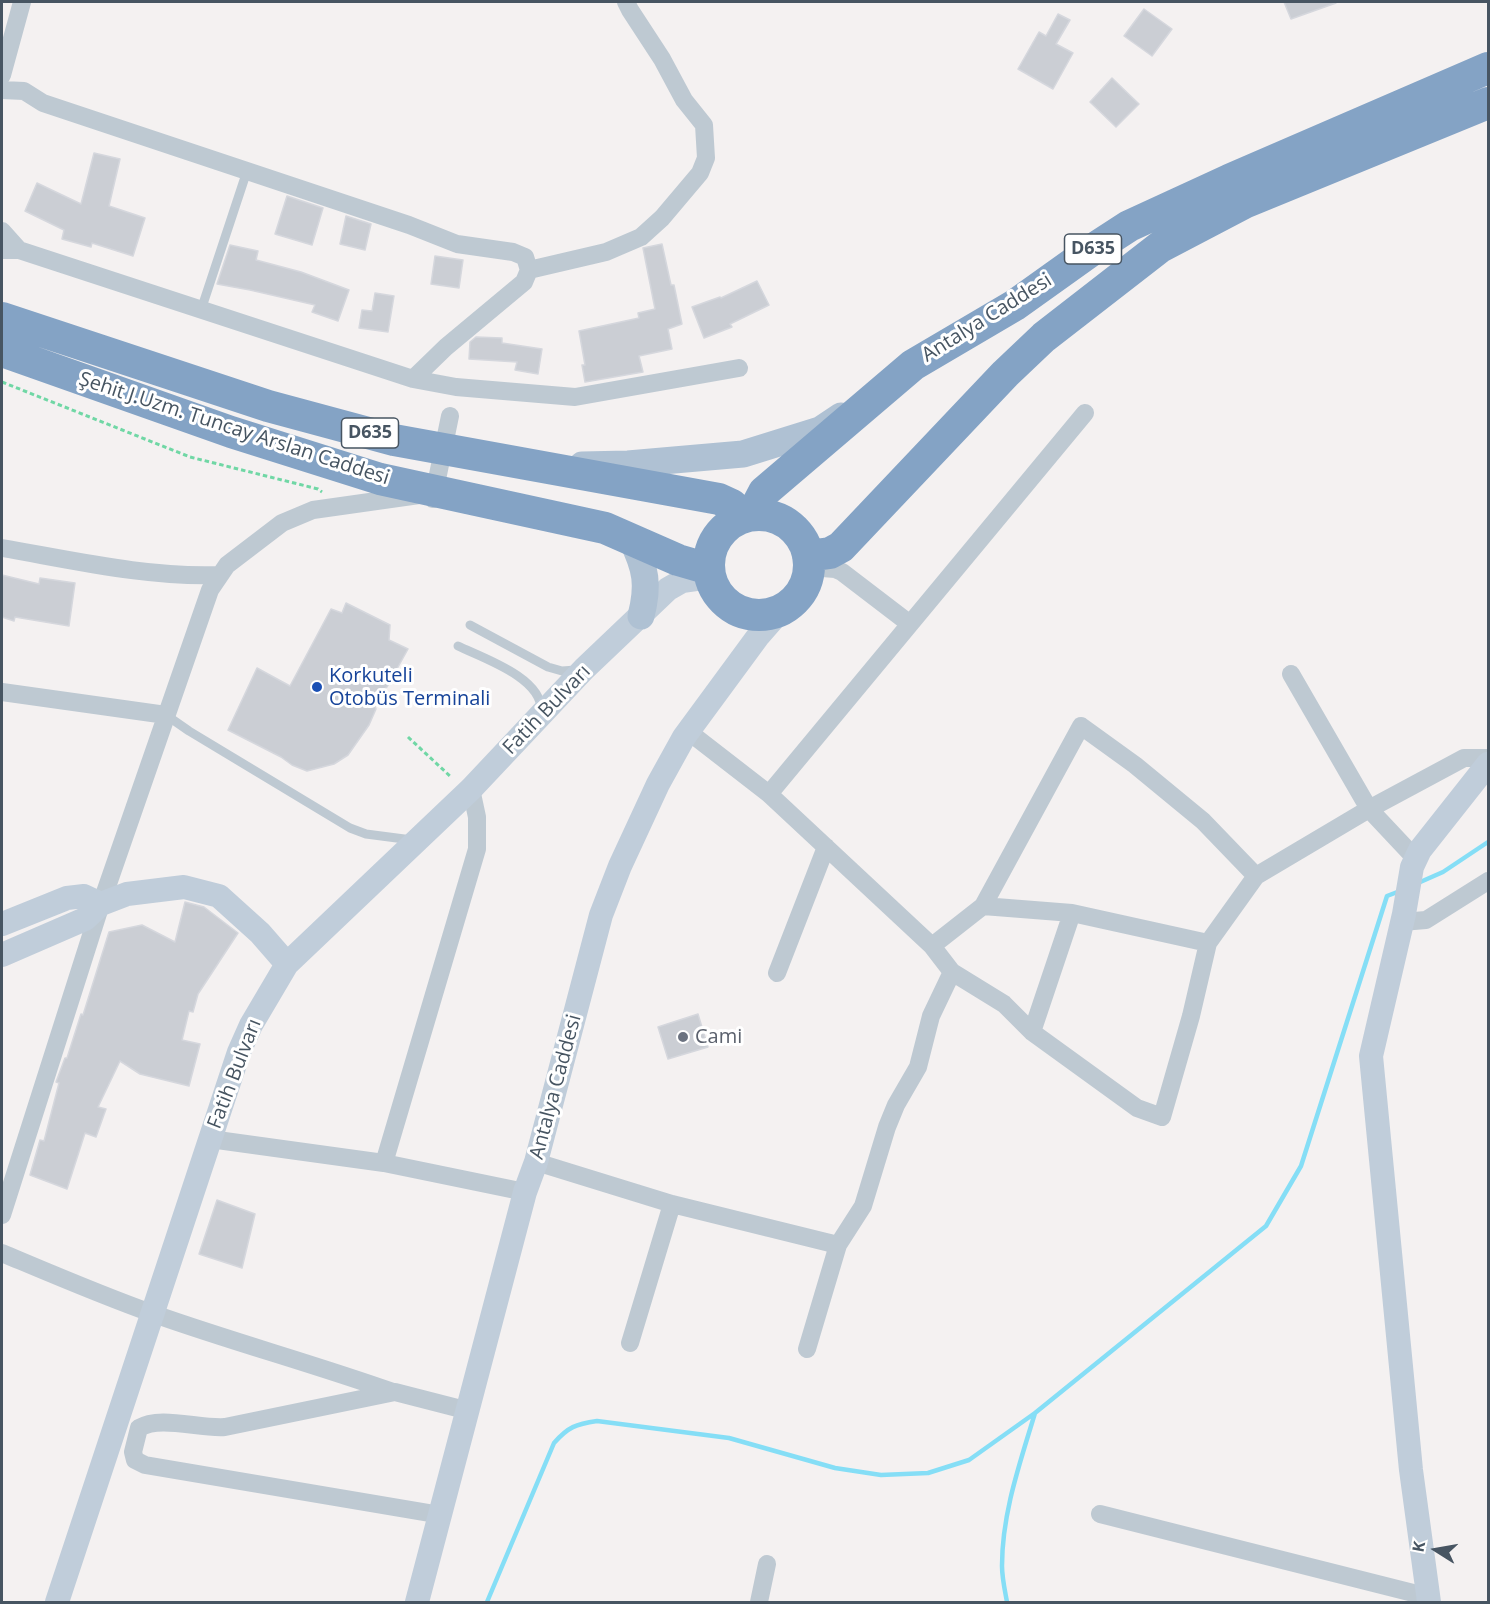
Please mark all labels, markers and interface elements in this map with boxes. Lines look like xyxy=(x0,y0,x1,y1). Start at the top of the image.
road number: D635 xyxy=(1064,234,1122,264)
street label: Antalya Caddesi xyxy=(918,268,1056,368)
street label: Şehit J.Uzm. Tuncay Arslan Caddesi xyxy=(76,367,392,491)
road number: D635 xyxy=(342,418,398,448)
street label: Fatih Bulvarı xyxy=(498,660,596,760)
place label: Korkuteli Otobüs Terminali xyxy=(329,664,490,711)
marker: Korkuteli Otobüs Terminali xyxy=(310,680,324,694)
street label: Antalya Caddesi xyxy=(525,1012,587,1162)
street label: Fatih Bulvarı xyxy=(203,1016,267,1132)
place label: Cami xyxy=(695,1025,742,1049)
marker: Cami xyxy=(676,1030,690,1044)
north arrow xyxy=(1406,1520,1466,1580)
text: K xyxy=(1407,1539,1430,1554)

